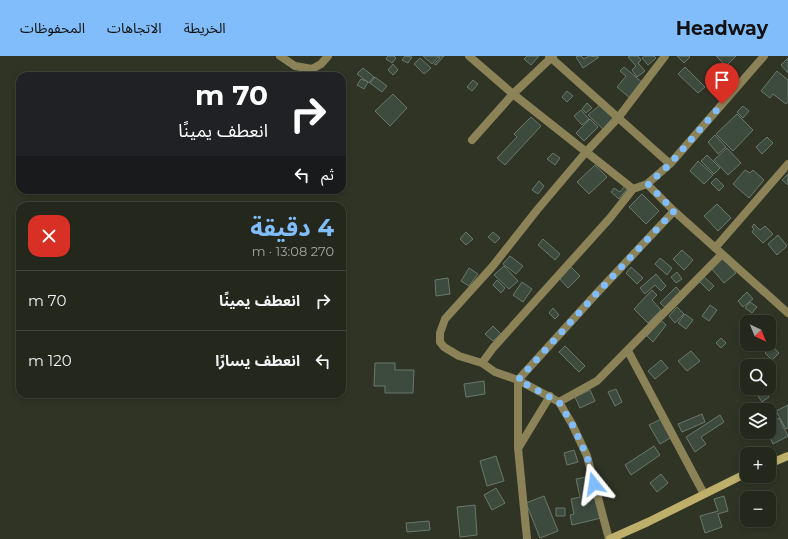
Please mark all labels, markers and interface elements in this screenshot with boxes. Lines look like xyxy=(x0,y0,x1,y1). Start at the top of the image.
text: Headway xyxy=(676,17,768,40)
text: المحفوظات xyxy=(20,19,85,37)
text: الاتجاهات xyxy=(107,19,162,37)
text: الخريطة xyxy=(184,19,226,37)
pin xyxy=(705,63,739,104)
icon: arrive xyxy=(711,69,733,91)
text: 70 m xyxy=(195,78,268,112)
icon: right xyxy=(282,88,334,140)
text: انعطف يمينًا xyxy=(178,120,268,142)
icon: left xyxy=(291,164,313,186)
text: ثم xyxy=(321,165,334,184)
text: 4 دقيقة xyxy=(250,213,334,242)
button: close xyxy=(28,215,70,257)
text: 270 m · 13:08 xyxy=(252,243,334,259)
icon: right xyxy=(312,290,334,312)
text: 70 m xyxy=(28,291,66,310)
text: انعطف يمينًا xyxy=(219,291,300,310)
north arrow xyxy=(740,315,776,351)
map controls xyxy=(740,315,776,527)
icon: left xyxy=(312,350,334,372)
text: 120 m xyxy=(28,351,72,370)
text: انعطف يسارًا xyxy=(215,351,300,370)
button: search xyxy=(740,359,776,395)
button: layers xyxy=(740,403,776,439)
button: + xyxy=(740,447,776,483)
position arrow xyxy=(573,463,615,505)
button: − xyxy=(740,491,776,527)

